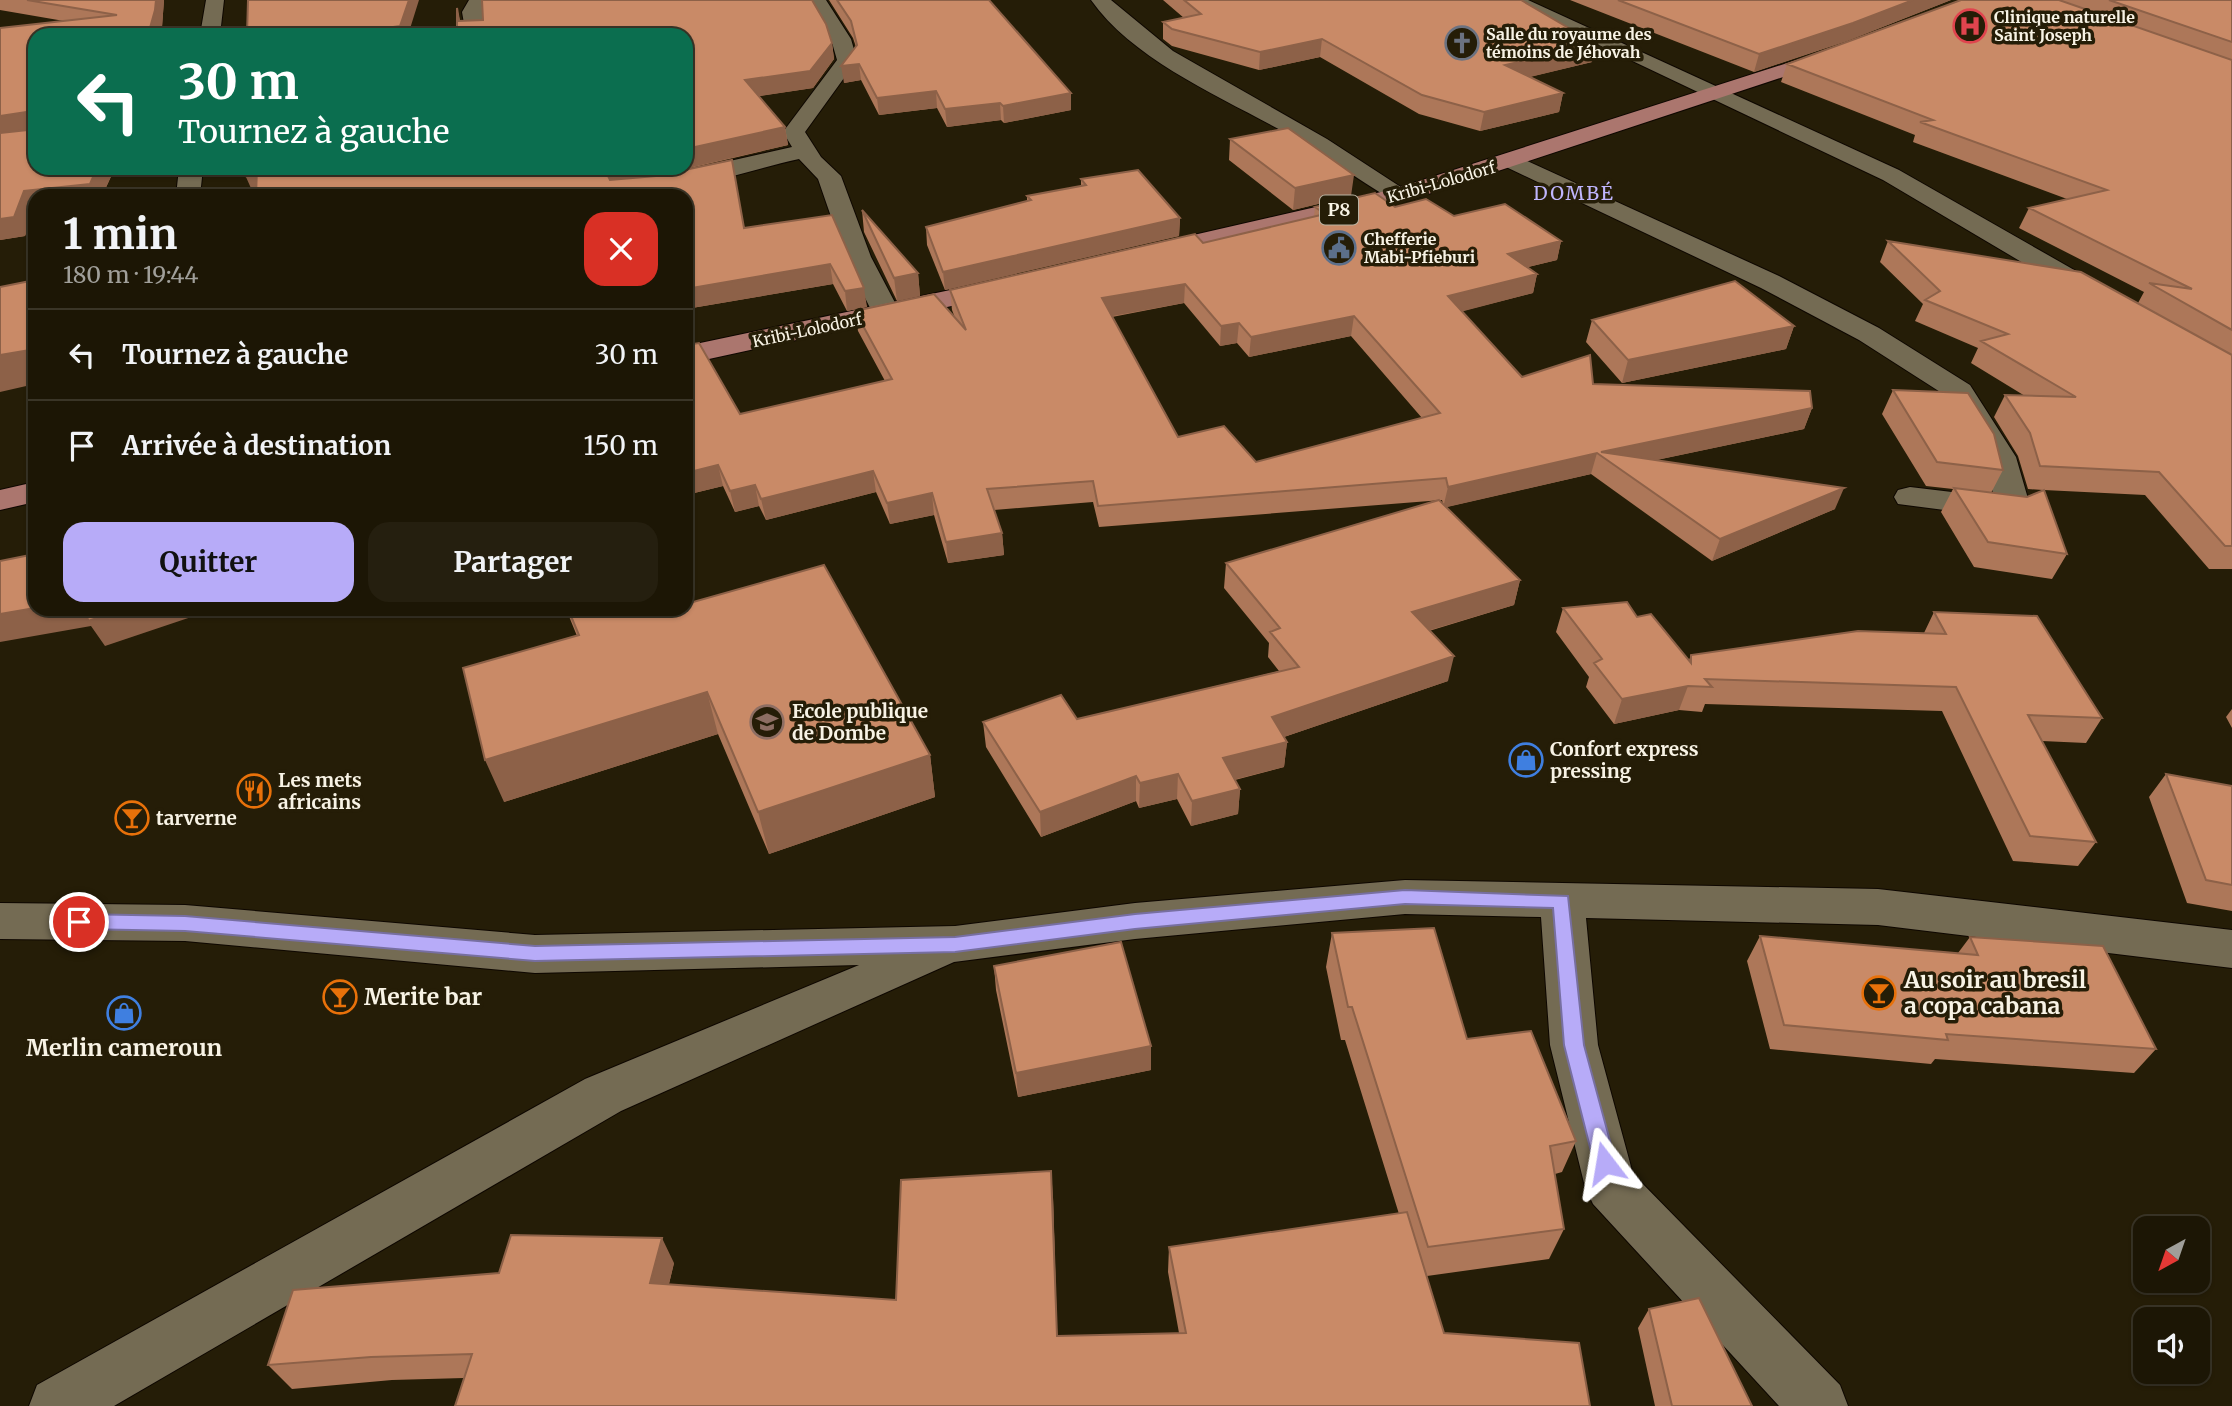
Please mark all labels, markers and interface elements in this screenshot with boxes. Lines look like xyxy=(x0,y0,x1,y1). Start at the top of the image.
hospital icon: Clinique naturelle Saint Joseph xyxy=(1951,7,1989,45)
place label: Clinique naturelle Saint Joseph xyxy=(1994,7,2135,45)
church icon: Salle du royaume des témoins de Jéhovah xyxy=(1443,24,1481,62)
place label: Salle du royaume des témoins de Jéhovah xyxy=(1486,24,1652,62)
text: 30 m xyxy=(178,51,299,112)
icon: left xyxy=(63,56,154,147)
text: Tournez à gauche xyxy=(178,112,449,152)
street label: Kribi-Lolodorf xyxy=(1385,157,1498,207)
district label: DOMBÉ xyxy=(1533,181,1615,205)
road number: P8 xyxy=(1320,196,1358,224)
text: 1 min xyxy=(63,208,177,260)
button: close xyxy=(584,212,658,286)
public building icon: Chefferie Mabi-Pfieburi xyxy=(1320,229,1358,267)
place label: Chefferie Mabi-Pfieburi xyxy=(1364,229,1476,267)
text: 180 m · 19:44 xyxy=(63,260,199,289)
street label: Kribi-Lolodorf xyxy=(750,308,865,351)
icon: left xyxy=(63,336,101,374)
text: Tournez à gauche xyxy=(122,338,348,371)
text: 30 m xyxy=(595,338,658,371)
icon: arrive xyxy=(63,427,101,465)
text: Arrivée à destination xyxy=(122,429,391,462)
text: 150 m xyxy=(584,429,658,462)
button: Quitter xyxy=(63,522,354,602)
button: Partager xyxy=(368,522,658,602)
place label: Ecole publique de Dombe xyxy=(792,699,928,745)
school or university icon: Ecole publique de Dombe xyxy=(748,703,786,741)
place label: Confort express pressing xyxy=(1550,737,1699,783)
shop icon: Confort express pressing xyxy=(1507,741,1545,779)
place label: Les mets africains xyxy=(278,768,362,814)
restaurant icon: Les mets africains xyxy=(235,772,273,810)
bar icon: tarverne xyxy=(113,799,151,837)
place label: tarverne xyxy=(156,806,237,830)
pin xyxy=(49,892,109,952)
icon: arrive xyxy=(60,903,98,941)
place label: Au soir au bresil a copa cabana xyxy=(1903,965,2087,1020)
bar icon: Au soir au bresil a copa cabana xyxy=(1860,974,1898,1012)
bar icon: Merite bar xyxy=(321,978,359,1016)
place label: Merite bar xyxy=(364,982,483,1011)
shop icon: Merlin cameroun xyxy=(105,994,143,1032)
place label: Merlin cameroun xyxy=(26,1033,223,1062)
position arrow xyxy=(1568,1126,1642,1200)
north arrow xyxy=(2133,1216,2210,1293)
map controls xyxy=(2133,1216,2210,1384)
button: sound xyxy=(2133,1307,2210,1384)

